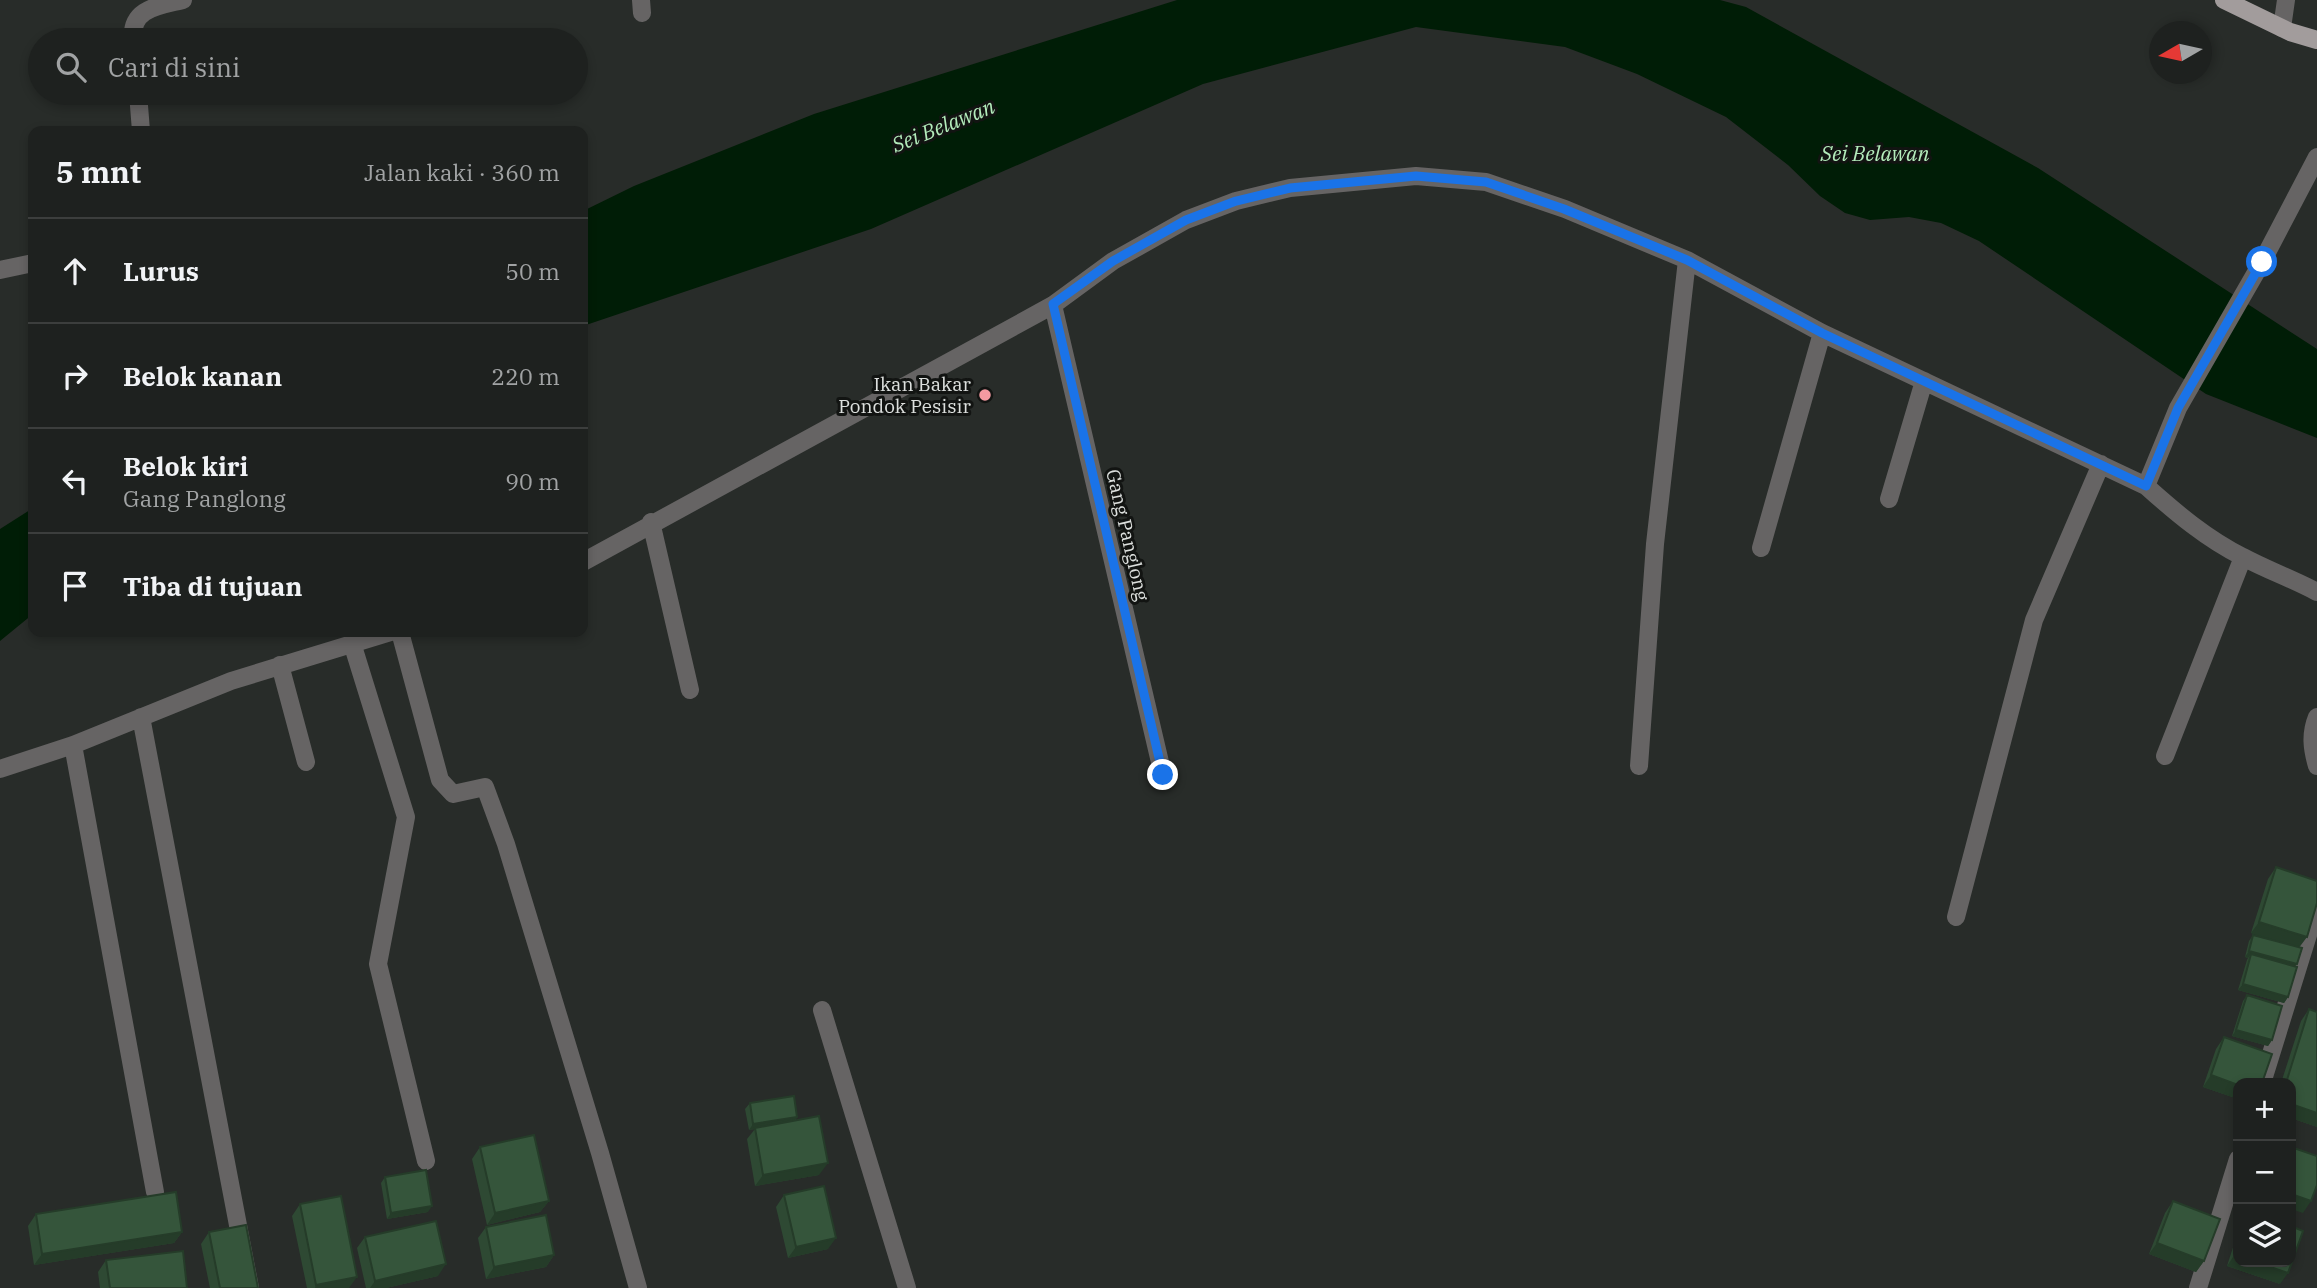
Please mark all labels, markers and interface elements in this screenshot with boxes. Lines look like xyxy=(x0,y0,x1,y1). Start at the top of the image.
north arrow xyxy=(2149,21,2212,84)
search box xyxy=(28,28,588,105)
icon: search xyxy=(52,48,90,86)
text: Cari di sini xyxy=(108,50,240,84)
water label: Sei Belawan xyxy=(886,92,999,159)
water label: Sei Belawan xyxy=(1820,139,1929,167)
text: 5 mnt xyxy=(56,152,141,191)
text: Jalan kaki · 360 m xyxy=(364,157,560,187)
route start xyxy=(2246,246,2277,277)
icon: ahead xyxy=(56,252,94,290)
text: Lurus xyxy=(123,254,199,288)
text: 50 m xyxy=(505,256,560,286)
icon: right xyxy=(56,357,94,395)
text: Belok kanan xyxy=(123,359,282,393)
text: 220 m xyxy=(491,361,560,391)
place label: Ikan Bakar Pondok Pesisir xyxy=(838,372,972,418)
marker: Ikan Bakar Pondok Pesisir xyxy=(977,387,993,403)
text: Belok kiri xyxy=(123,449,248,483)
icon: left xyxy=(56,462,94,500)
text: 90 m xyxy=(505,466,560,496)
street label: Gang Panglong xyxy=(1101,467,1155,604)
text: Gang Panglong xyxy=(123,483,286,513)
icon: arrive xyxy=(56,567,94,605)
text: Tiba di tujuan xyxy=(123,569,303,603)
route end xyxy=(1147,759,1178,790)
map controls xyxy=(2233,1078,2296,1267)
button: + xyxy=(2233,1078,2296,1141)
button: − xyxy=(2233,1141,2296,1204)
button: layers xyxy=(2233,1204,2296,1267)

